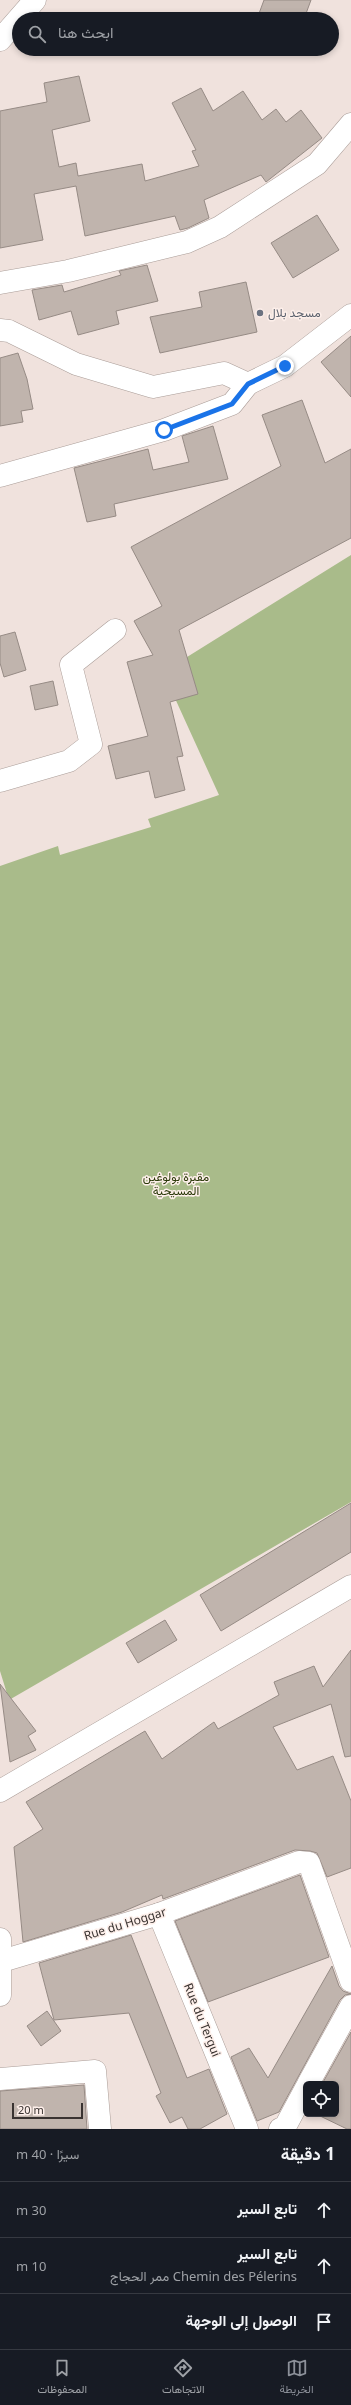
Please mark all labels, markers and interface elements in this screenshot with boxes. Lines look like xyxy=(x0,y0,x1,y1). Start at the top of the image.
search box xyxy=(12,12,339,56)
text: ابحث هنا xyxy=(58,22,113,42)
icon: search xyxy=(26,23,48,45)
place label: مسجد بلال xyxy=(268,304,321,321)
marker: مسجد بلال xyxy=(255,308,265,318)
route end xyxy=(276,357,294,375)
route start xyxy=(155,421,173,439)
park label: مقبرة بولوغين المسيحية xyxy=(143,1168,209,1199)
street label: Rue du Hoggar xyxy=(82,1903,168,1944)
street label: Rue du Tergui xyxy=(180,1980,225,2059)
map controls xyxy=(303,2081,339,2117)
button: locate xyxy=(303,2081,339,2117)
scale bar xyxy=(12,2101,83,2120)
text: 20 m xyxy=(18,2102,44,2117)
text: 1 دقيقة xyxy=(281,2142,335,2165)
text: سيرًا · 40 m xyxy=(16,2145,79,2163)
text: تابع السير xyxy=(237,2198,297,2218)
icon: ahead xyxy=(313,2199,335,2221)
text: 30 m xyxy=(16,2201,46,2219)
text: تابع السير xyxy=(237,2243,297,2263)
icon: ahead xyxy=(313,2255,335,2277)
text: 10 m xyxy=(16,2257,46,2275)
text: Chemin des Pélerins ممر الحجاج xyxy=(110,2267,297,2285)
text: الوصول إلى الوجهة xyxy=(186,2310,297,2330)
icon: arrive xyxy=(313,2311,335,2333)
tab: المحفوظات xyxy=(37,2357,87,2399)
tab: الاتجاهات xyxy=(162,2357,205,2399)
tab: الخريطة xyxy=(280,2357,314,2399)

